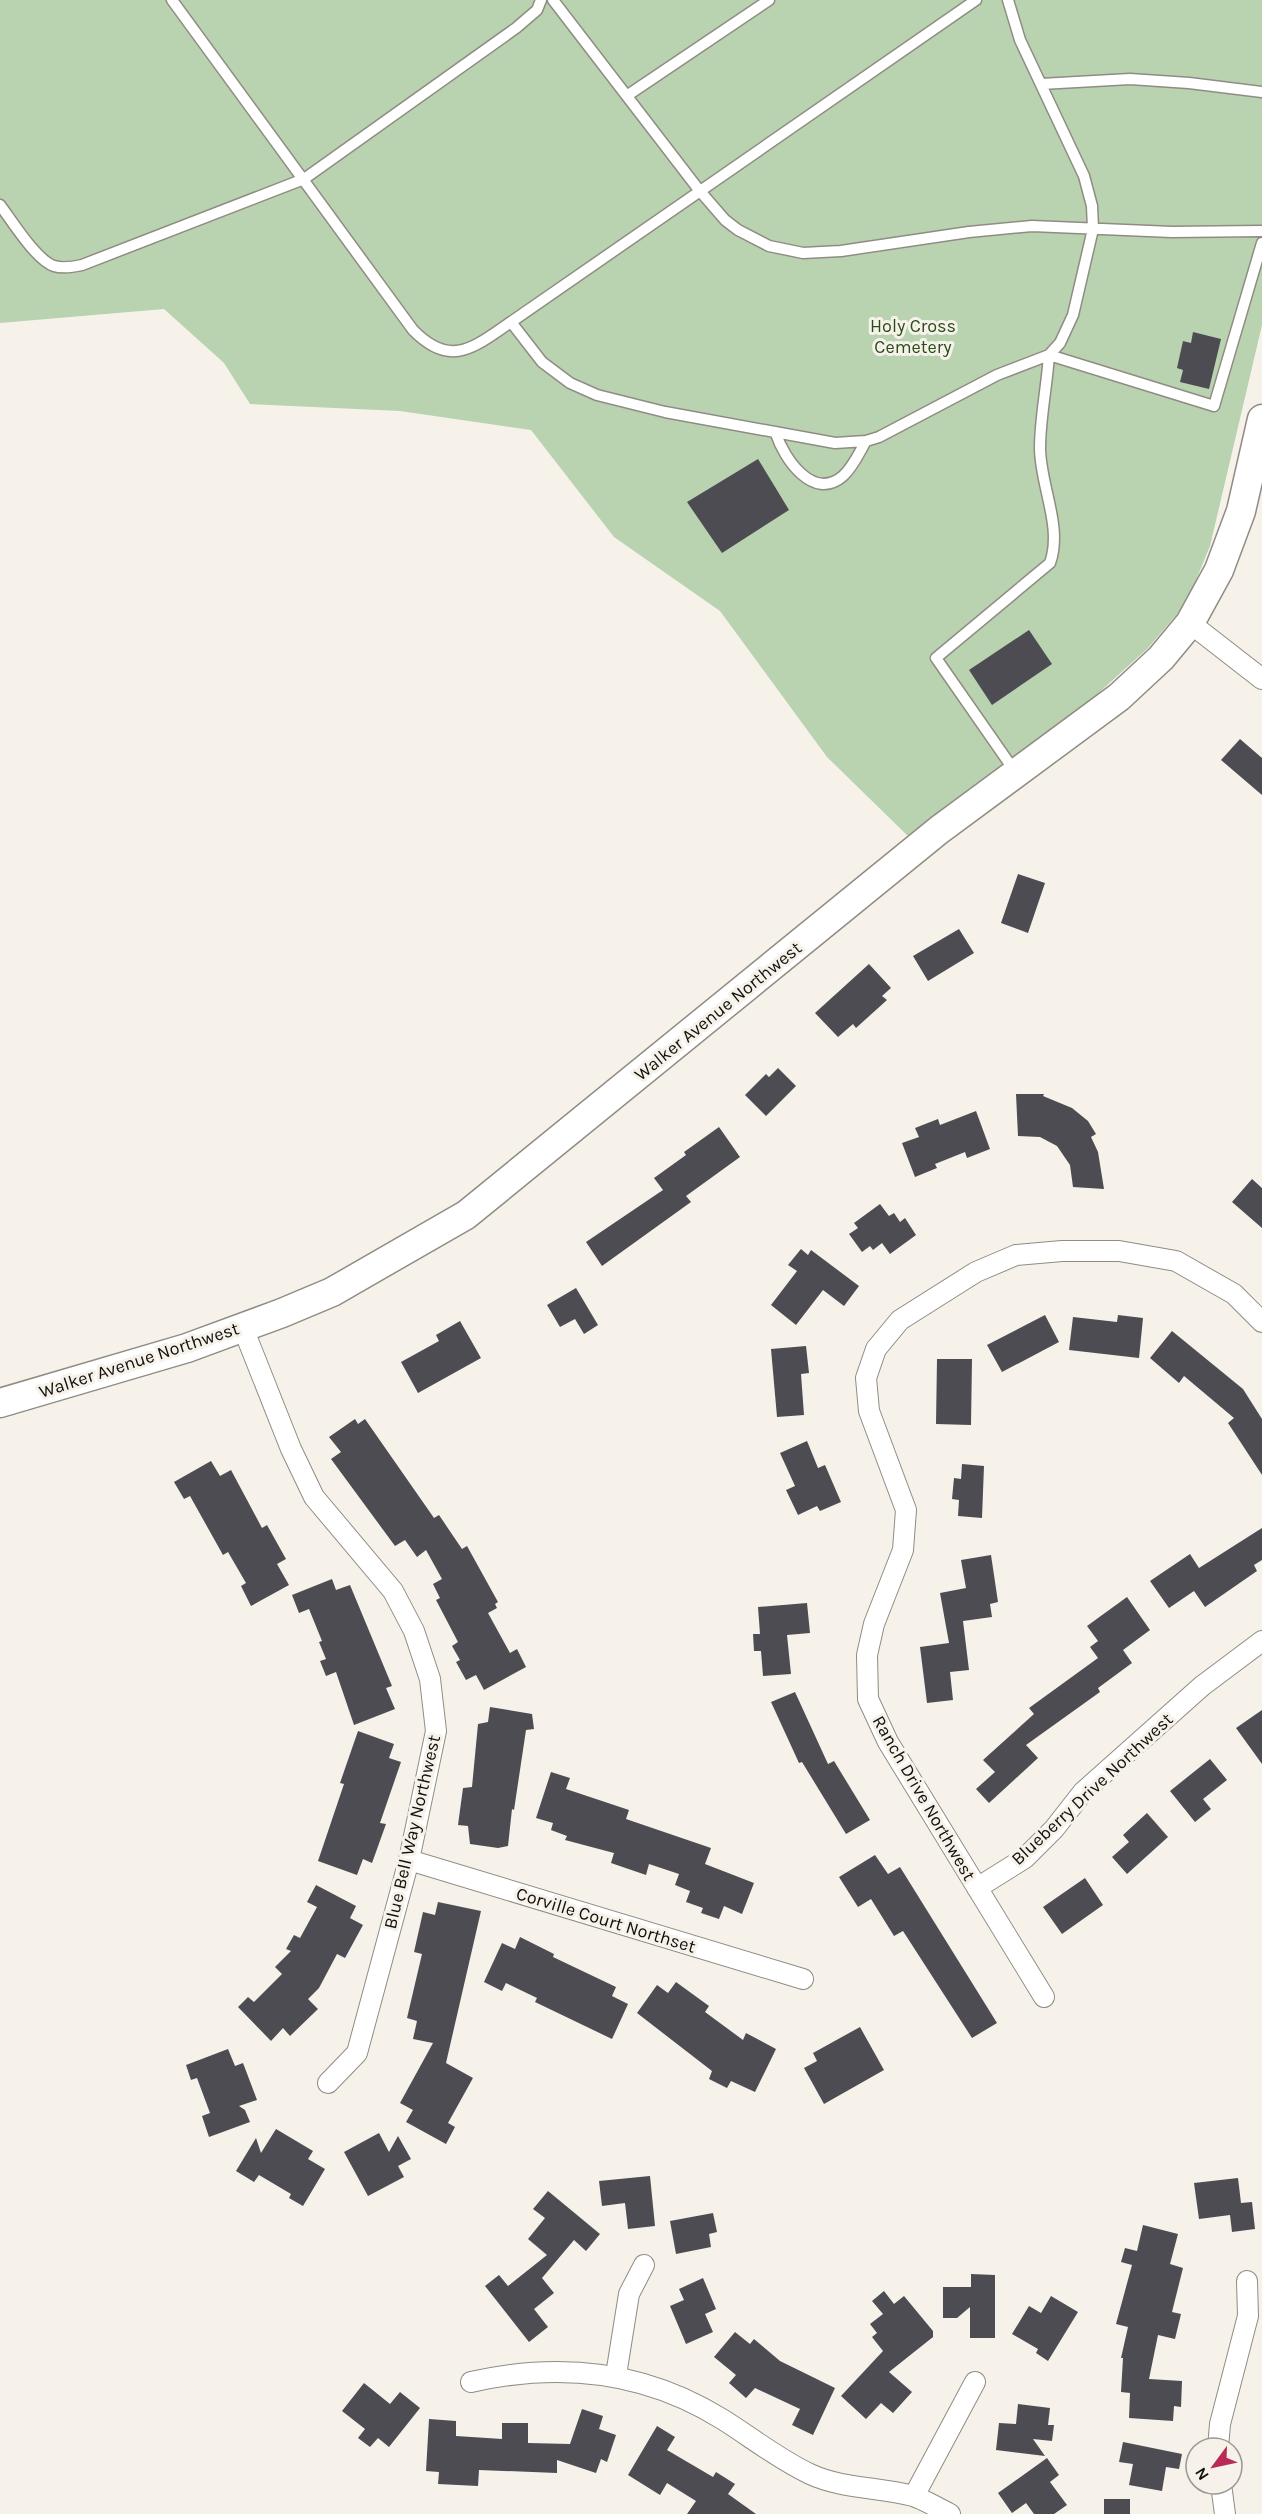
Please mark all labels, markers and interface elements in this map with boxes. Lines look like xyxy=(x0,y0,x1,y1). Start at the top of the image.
park label: Holy Cross Cemetery xyxy=(870,315,956,358)
street label: Walker Avenue Northwest xyxy=(630,937,806,1085)
street label: Walker Avenue Northwest xyxy=(36,1317,242,1403)
street label: Blueberry Drive Northwest xyxy=(1007,1708,1178,1870)
street label: Ranch Drive Northwest xyxy=(868,1711,980,1885)
street label: Blue Bell Way Northwest xyxy=(379,1733,445,1931)
street label: Corville Court Northset xyxy=(514,1882,699,1958)
north arrow xyxy=(1184,2436,1244,2496)
text: N xyxy=(1191,2464,1213,2484)

